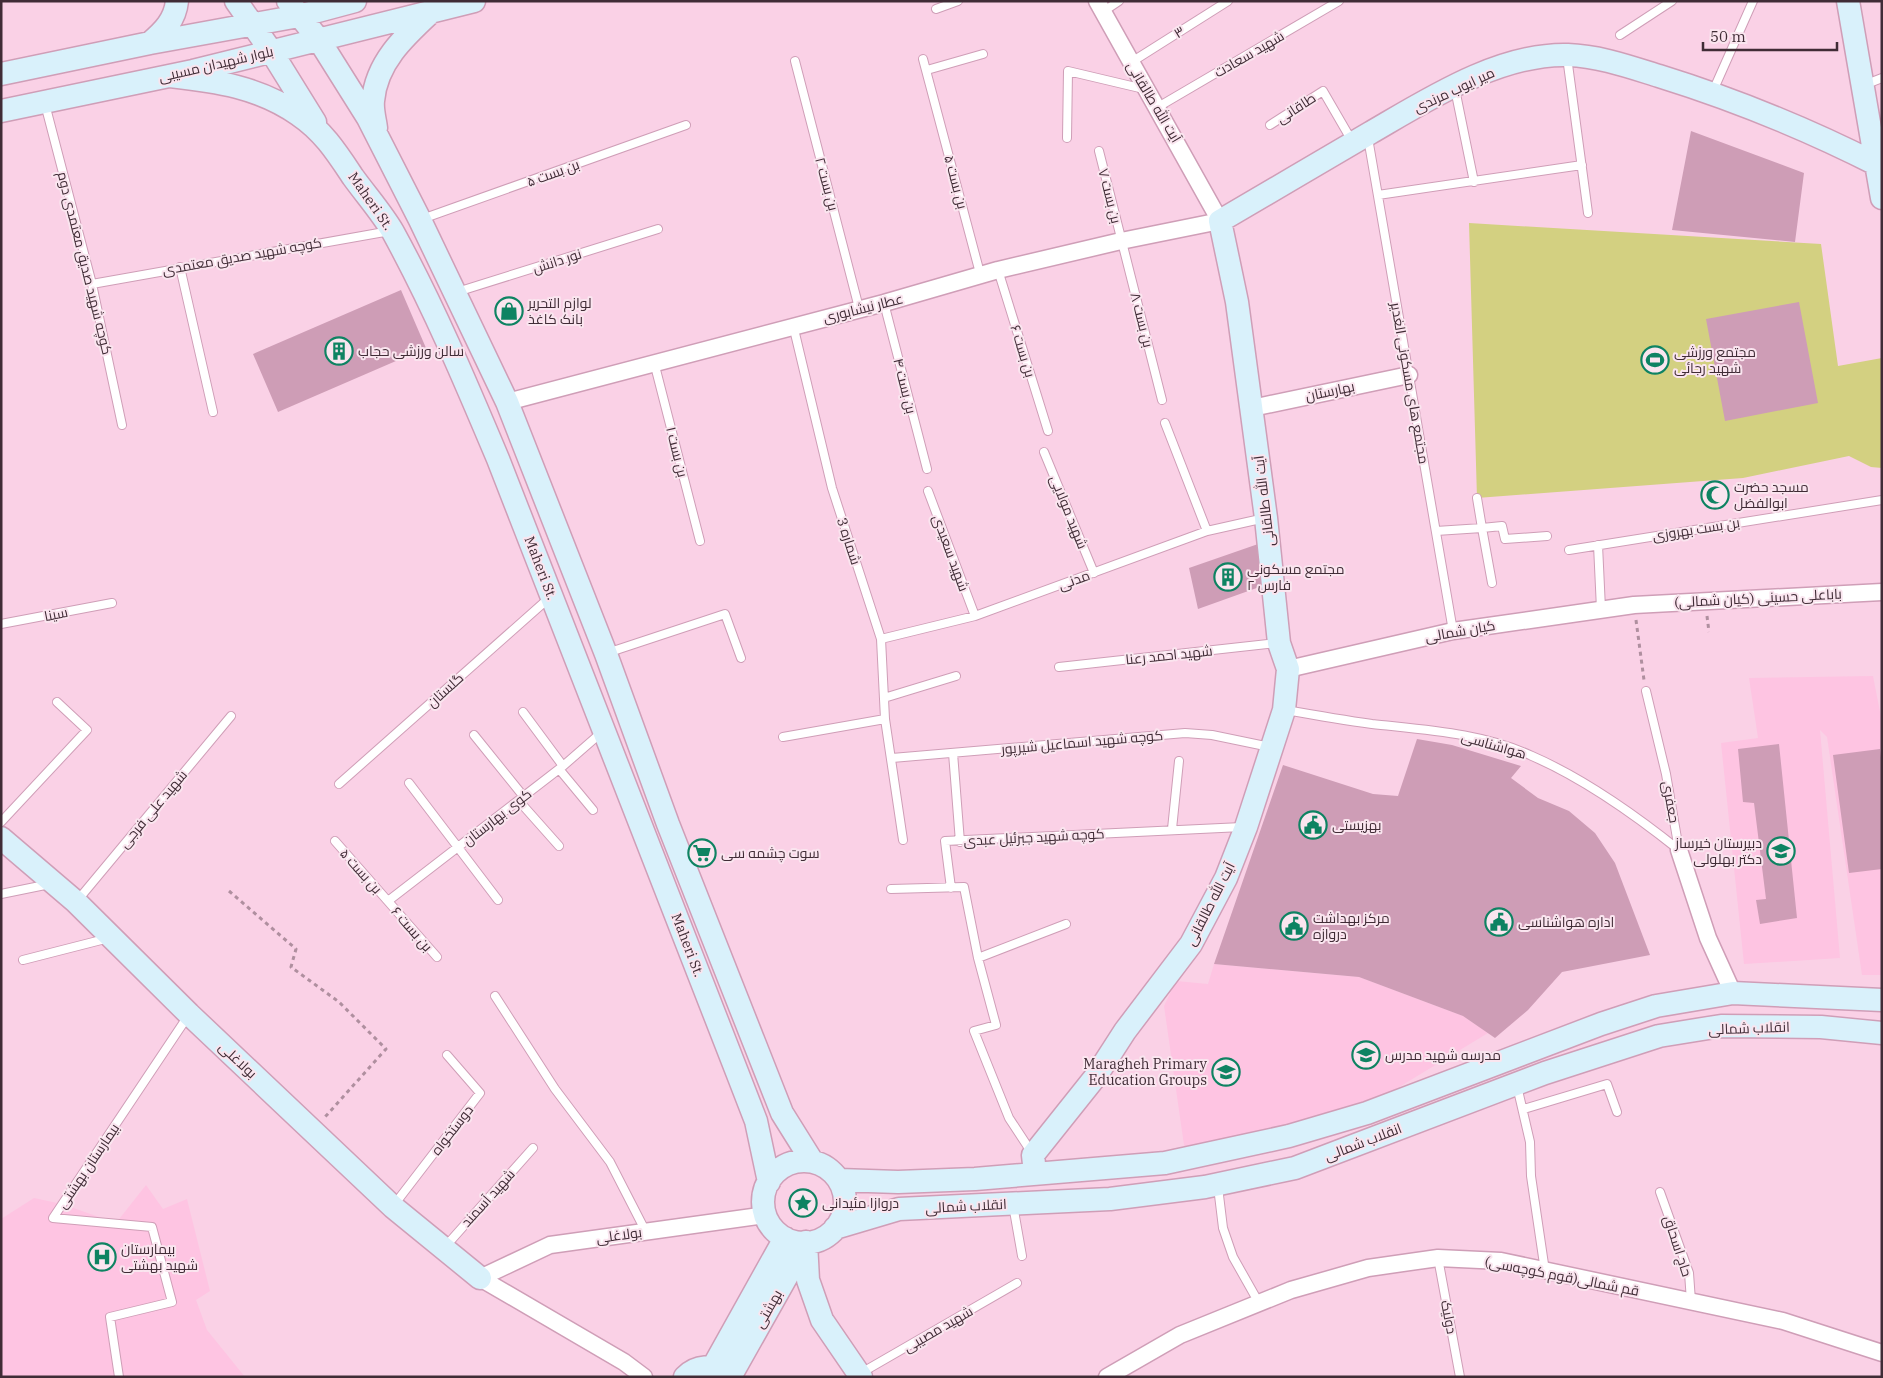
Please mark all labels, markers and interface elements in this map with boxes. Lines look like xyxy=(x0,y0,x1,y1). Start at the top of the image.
scale bar xyxy=(1703,20,1837,52)
street label: ۳ xyxy=(1170,22,1188,42)
street label: شهید سعادت xyxy=(1211,27,1287,81)
text: 50 m xyxy=(1710,27,1746,46)
street label: بلوار شهیدان مسیبی xyxy=(157,42,275,86)
street label: آیت الله طالقانی xyxy=(1123,58,1185,146)
street label: میر ایوب مرندی xyxy=(1411,63,1497,117)
street label: طاقانی xyxy=(1273,89,1319,127)
street label: بن بست ۵ xyxy=(940,153,972,211)
street label: بن بست ۵ xyxy=(524,155,582,191)
street label: بن بست ۲ xyxy=(811,155,843,213)
street label: بن بست ۷ xyxy=(1094,167,1126,225)
street label: Maheri St. xyxy=(344,168,398,234)
street label: کوچه شهید صدیق معتمدی دوم xyxy=(53,170,116,357)
street label: کوچه شهید صدیق معتمدی xyxy=(161,233,323,280)
street label: نور دانش xyxy=(530,245,584,277)
street label: عطار نیشابوری xyxy=(821,289,905,327)
street label: بن بست ۸ xyxy=(1126,291,1158,349)
place label: لوازم التحریر بانک کاغذ xyxy=(527,294,592,328)
shop icon: لوازم التحریر بانک کاغذ xyxy=(494,296,524,326)
street label: مجتمع های مسکونی الغدیر xyxy=(1387,300,1433,465)
street label: بن بست ۶ xyxy=(1007,323,1039,379)
building icon: سالن ورزشی حجاب xyxy=(324,336,354,366)
place label: سالن ورزشی حجاب xyxy=(358,342,464,360)
place label: مجتمع ورزشی شهید رجائی xyxy=(1674,343,1756,377)
sports icon: مجتمع ورزشی شهید رجائی xyxy=(1640,345,1670,375)
street label: بن بست ۴ xyxy=(889,356,921,416)
street label: بهارستان xyxy=(1304,377,1356,405)
street label: بن بست ۱ xyxy=(662,425,692,479)
street label: آیت الله طالقانی xyxy=(1249,454,1279,548)
street label: شهید مولایی xyxy=(1046,473,1092,551)
place label: مسجد حضرت ابوالفضل xyxy=(1734,478,1809,512)
mosque icon: مسجد حضرت ابوالفضل xyxy=(1700,480,1730,510)
street label: شهید سعیدی xyxy=(929,512,973,594)
street label: بن بست بهروزی xyxy=(1651,513,1741,545)
street label: شماره 3 xyxy=(833,515,865,567)
street label: Maheri St. xyxy=(521,533,561,603)
place label: مجتمع مسکونی فارس ۲ xyxy=(1247,560,1345,594)
building icon: مجتمع مسکونی فارس ۲ xyxy=(1213,562,1243,592)
street label: مدنی xyxy=(1056,566,1092,594)
street label: باباعلی حسینی (کیان شمالی) xyxy=(1674,585,1842,611)
street label: سینا xyxy=(43,603,69,625)
street label: کیان شمالی xyxy=(1423,616,1497,646)
street label: شهید احمد رعنا xyxy=(1124,641,1214,669)
street label: گلستان xyxy=(423,669,467,711)
street label: کوچه شهید اسماعیل شیرپور xyxy=(999,726,1164,759)
street label: هواشناسی xyxy=(1459,727,1529,763)
street label: شهید علی فرجی xyxy=(115,766,191,852)
street label: جعفری xyxy=(1658,780,1684,824)
street label: کوی بهارستان xyxy=(459,784,535,850)
public building icon: بهزیستی xyxy=(1298,810,1328,840)
place label: بهزیستی xyxy=(1332,816,1381,834)
street label: کوچه شهید جبرئیل عبدی xyxy=(963,824,1105,851)
place label: دبیرستان خیرساز دکتر بهلولی xyxy=(1674,834,1762,868)
school or university icon: دبیرستان خیرساز دکتر بهلولی xyxy=(1766,836,1796,866)
supermarket icon: سوت چشمه سی xyxy=(687,838,717,868)
place label: سوت چشمه سی xyxy=(721,844,820,863)
street label: بن بست ۵ xyxy=(336,845,386,897)
street label: آیت الله طالقانی xyxy=(1181,859,1239,949)
street label: بن بست ۶ xyxy=(388,903,436,955)
public building icon: اداره هواشناسی xyxy=(1484,907,1514,937)
place label: مرکز بهداشت دروازه xyxy=(1313,909,1390,943)
street label: Maheri St. xyxy=(668,910,708,980)
public building icon: مرکز بهداشت دروازه xyxy=(1279,911,1309,941)
place label: اداره هواشناسی xyxy=(1518,913,1614,931)
street label: انقلاب شمالی xyxy=(1708,1018,1790,1038)
street label: بولاغلی xyxy=(215,1038,261,1082)
school or university icon: مدرسه شهید مدرس xyxy=(1351,1040,1381,1070)
place label: مدرسه شهید مدرس xyxy=(1385,1046,1501,1064)
place label: Maragheh Primary Education Groups xyxy=(1083,1055,1208,1089)
school or university icon: Maragheh Primary Education Groups xyxy=(1211,1057,1241,1087)
street label: دوستخواه xyxy=(427,1101,477,1159)
street label: انقلاب شمالی xyxy=(1322,1119,1404,1165)
street label: بیمارستان بهشتی xyxy=(53,1120,123,1212)
street label: شهید آسمند xyxy=(457,1165,519,1231)
place icon: دروازا مئیدانی xyxy=(788,1188,818,1218)
place label: دروازا مئیدانی xyxy=(822,1194,899,1212)
street label: انقلاب شمالی xyxy=(925,1195,1007,1217)
street label: حاج اسحاق xyxy=(1660,1213,1696,1279)
street label: بولاغلی xyxy=(595,1223,643,1247)
place label: بیمارستان شهید بهشتی xyxy=(121,1240,198,1274)
hospital icon: بیمارستان شهید بهشتی xyxy=(87,1242,117,1272)
street label: قم شمالی(قوم کوچه‌سی) xyxy=(1483,1252,1641,1301)
street label: بهشتی xyxy=(750,1286,786,1332)
street label: دولیک xyxy=(1437,1299,1461,1335)
street label: شهید مصیبی xyxy=(900,1302,976,1356)

